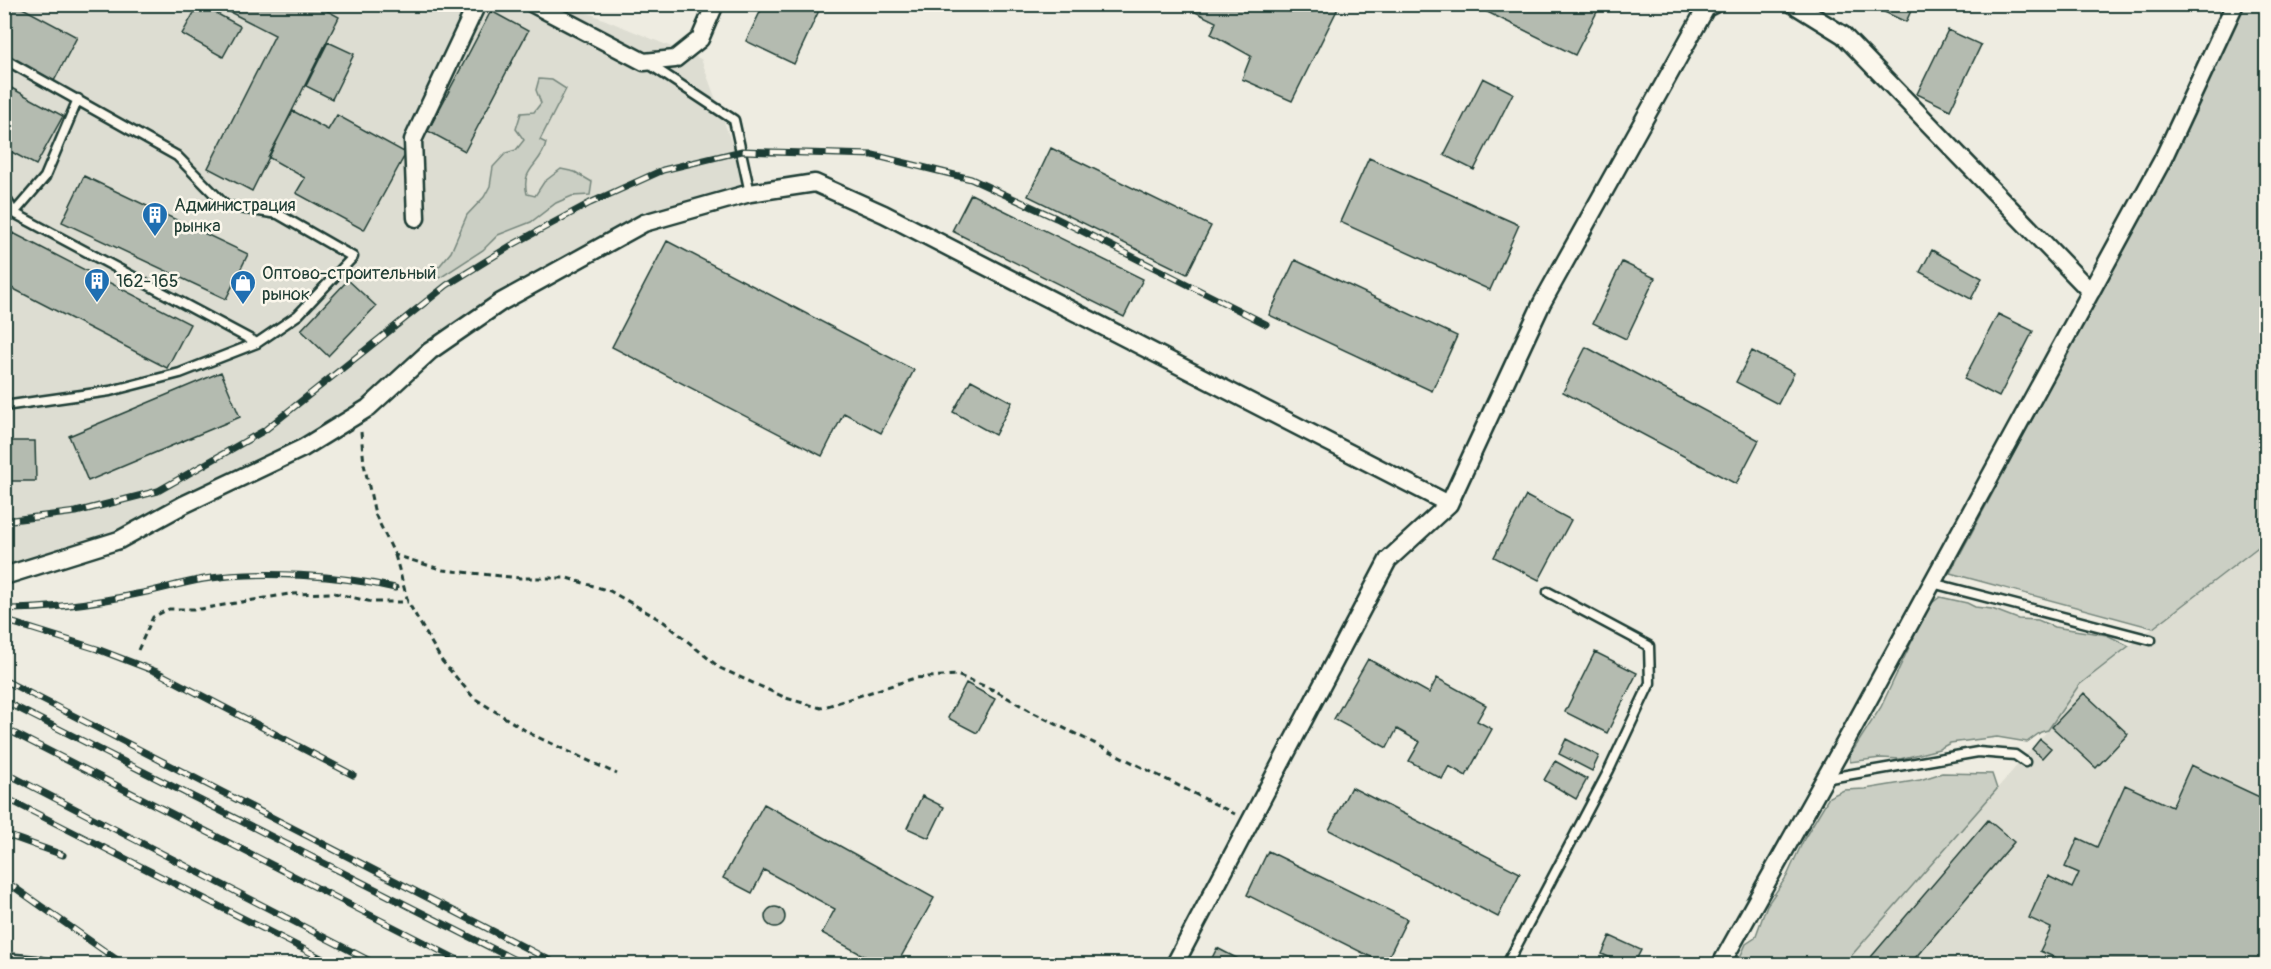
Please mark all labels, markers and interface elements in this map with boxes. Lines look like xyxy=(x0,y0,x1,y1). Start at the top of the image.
place label: Администрация рынка xyxy=(174,194,296,238)
building icon: Администрация рынка xyxy=(140,200,170,238)
place label: Оптово-строительный рынок xyxy=(262,262,436,306)
building icon: 162-165 xyxy=(82,266,112,304)
shop icon: Оптово-строительный рынок xyxy=(228,268,258,306)
place label: 162-165 xyxy=(116,270,179,293)

